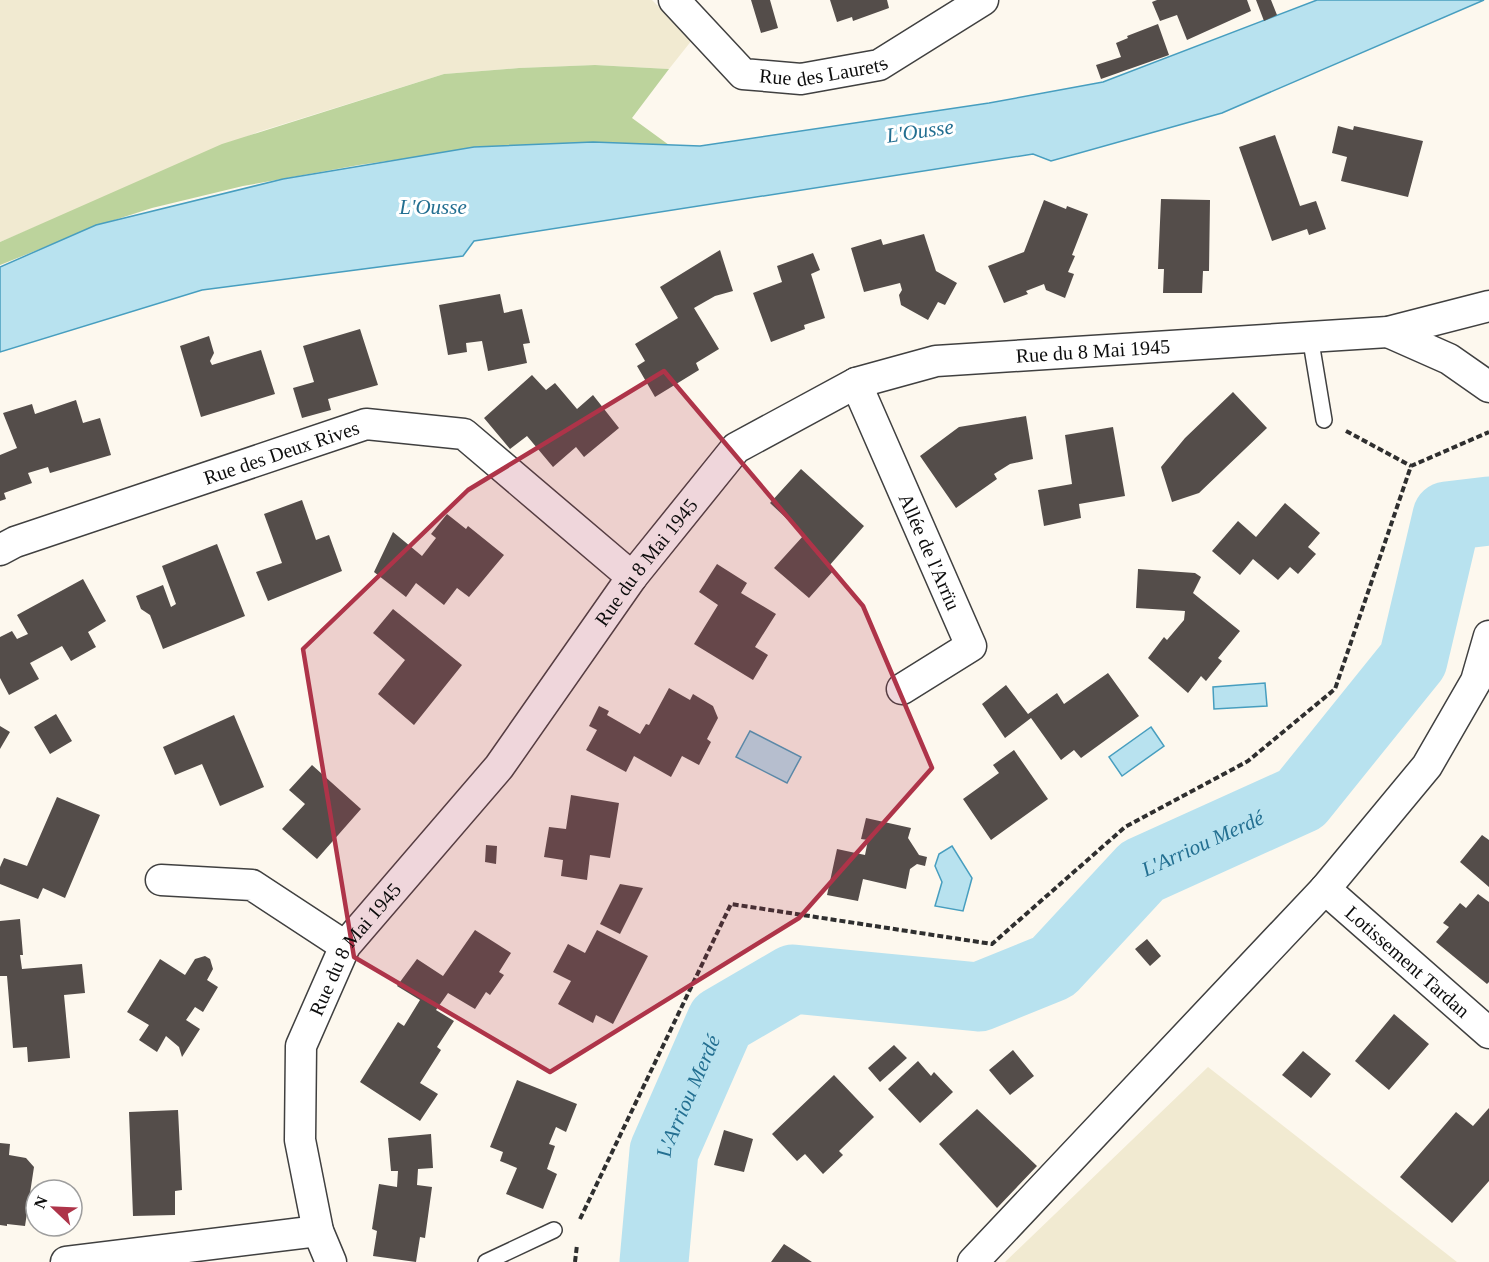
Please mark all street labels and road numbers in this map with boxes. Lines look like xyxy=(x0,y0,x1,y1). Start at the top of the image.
street label: Rue des Laurets xyxy=(758,51,892,91)
street label: Rue du 8 Mai 1945 xyxy=(1015,335,1171,367)
street label: Rue des Deux Rives xyxy=(201,416,362,489)
street label: Allée de l'Arrïu xyxy=(895,490,965,613)
street label: Rue du 8 Mai 1945 xyxy=(590,494,702,630)
street label: Rue du 8 Mai 1945 xyxy=(305,878,405,1019)
street label: Lotissement Tardan xyxy=(1341,901,1474,1022)

